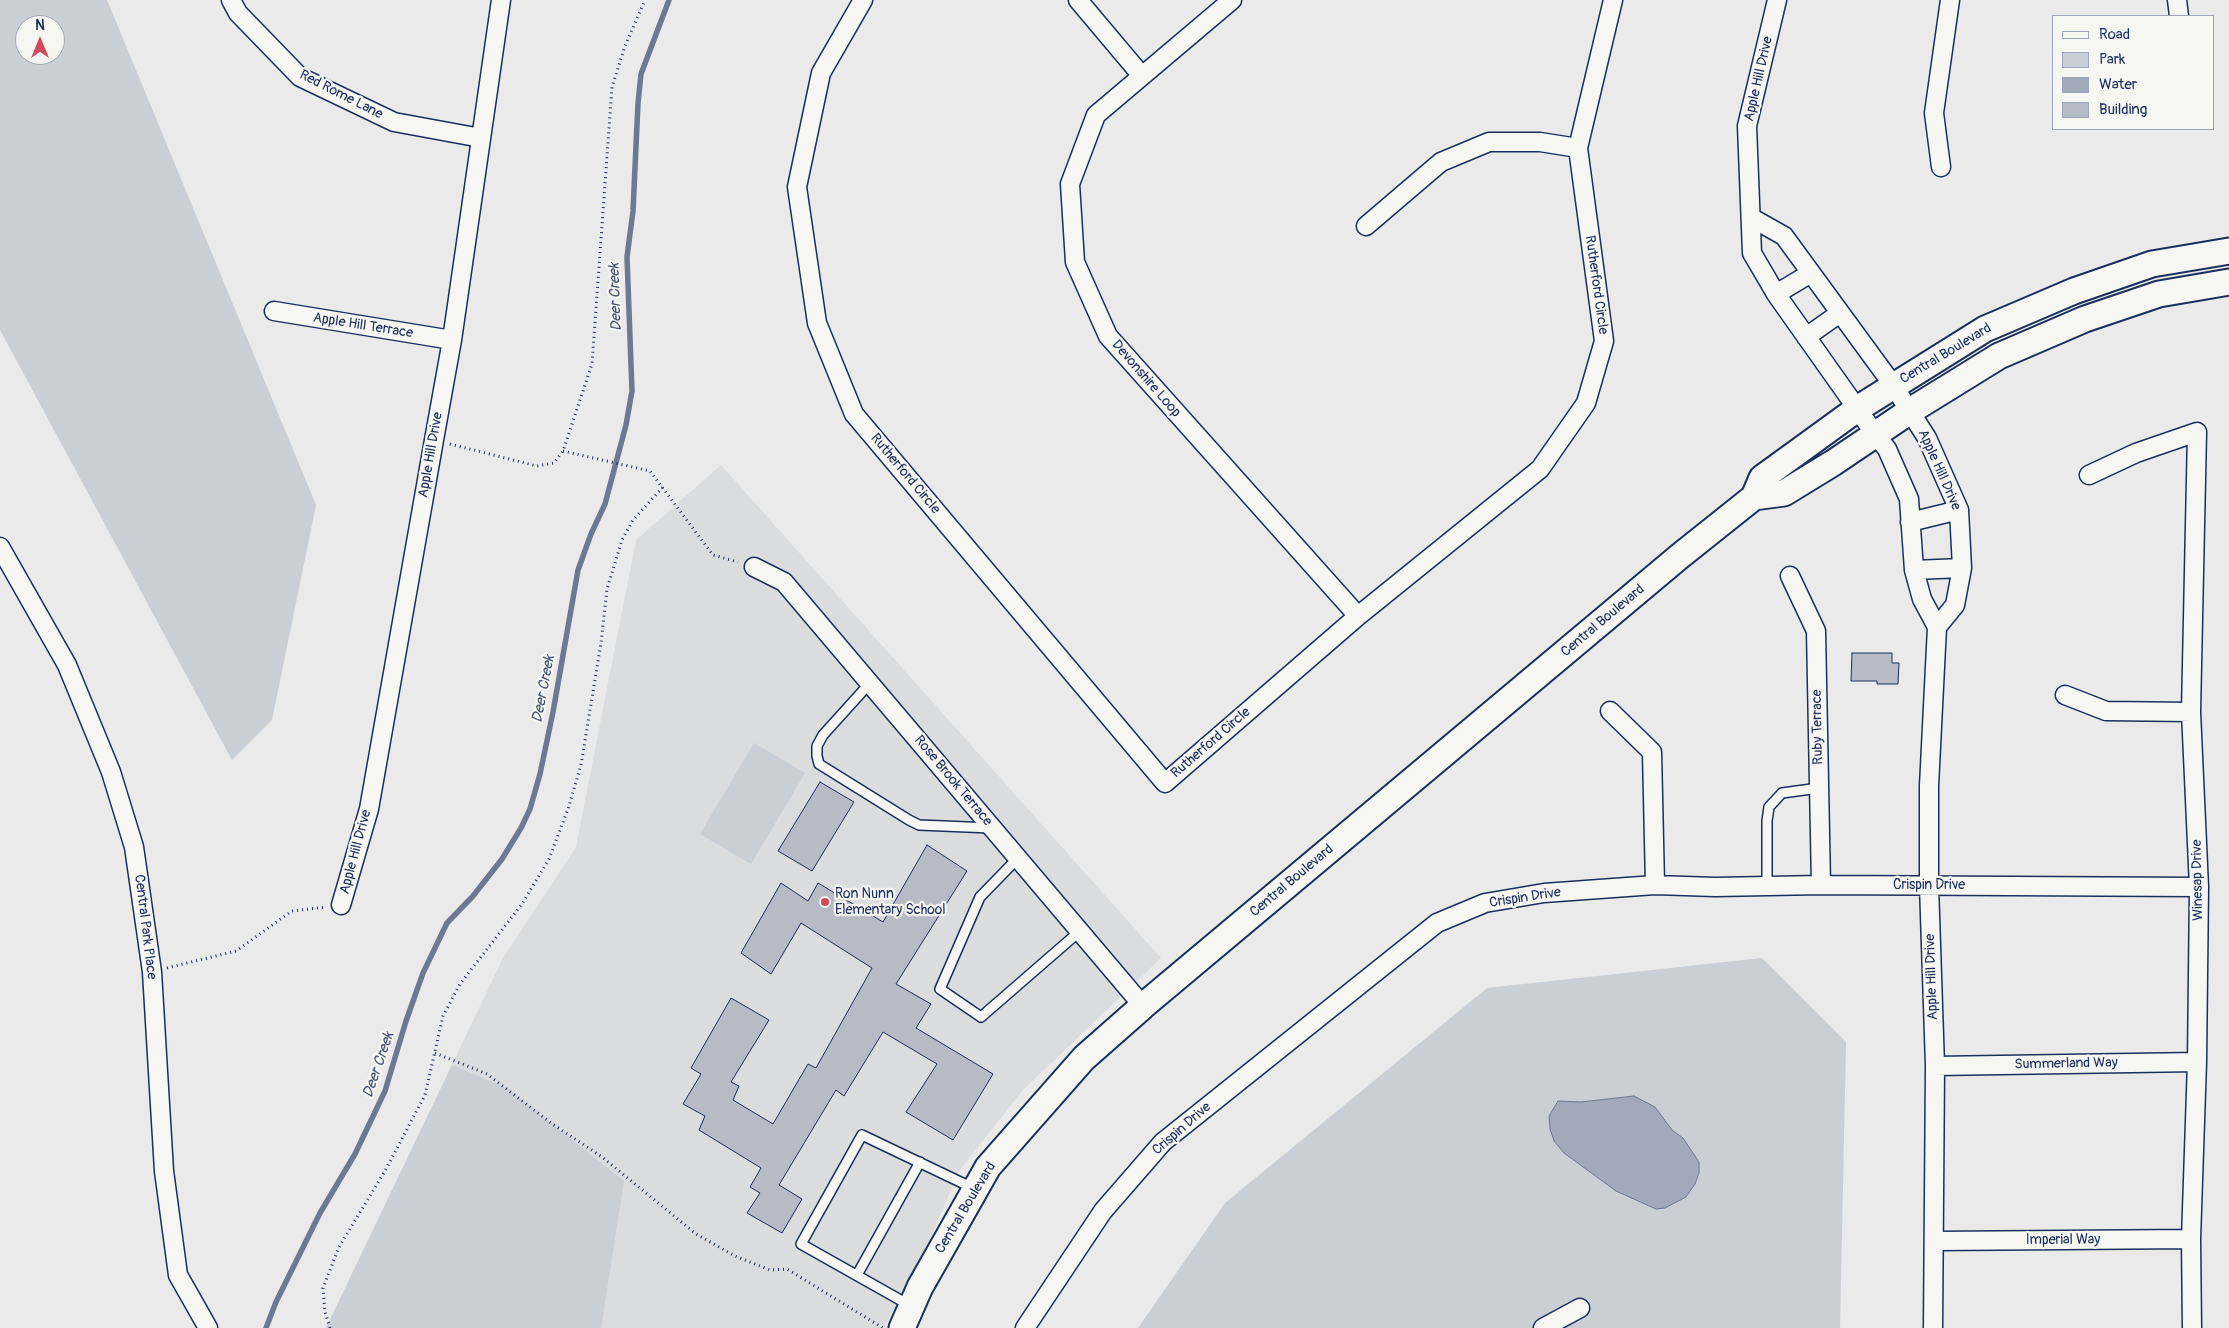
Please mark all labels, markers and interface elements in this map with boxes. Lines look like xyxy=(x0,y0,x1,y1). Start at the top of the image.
north arrow xyxy=(15,15,65,65)
legend xyxy=(2052,15,2214,130)
text: N xyxy=(35,17,45,34)
text: Road xyxy=(2099,25,2130,44)
street label: Apple Hill Drive xyxy=(1741,35,1777,123)
text: Park xyxy=(2099,50,2125,69)
street label: Red Rome Lane xyxy=(297,67,385,123)
text: Water xyxy=(2099,75,2137,94)
text: Building xyxy=(2099,100,2147,119)
street label: Rutherford Circle xyxy=(1581,234,1611,336)
water label: Deer Creek xyxy=(606,263,626,331)
street label: Apple Hill Terrace xyxy=(312,310,414,342)
street label: Central Boulevard xyxy=(1897,320,1995,388)
street label: Devonshire Loop xyxy=(1108,337,1184,421)
street label: Apple Hill Drive xyxy=(415,411,447,499)
street label: Apple Hill Drive xyxy=(1914,427,1964,513)
street label: Rutherford Circle xyxy=(867,430,943,518)
street label: Central Boulevard xyxy=(1558,581,1648,661)
water label: Deer Creek xyxy=(529,654,559,724)
street label: Ruby Terrace xyxy=(1809,689,1827,765)
street label: Rutherford Circle xyxy=(1168,704,1254,782)
street label: Rose Brook Terrace xyxy=(910,732,996,830)
street label: Apple Hill Drive xyxy=(337,808,375,896)
street label: Winesap Drive xyxy=(2189,839,2207,921)
street label: Central Boulevard xyxy=(1247,841,1337,921)
street label: Central Park Place xyxy=(130,874,160,980)
street label: Crispin Drive xyxy=(1893,877,1965,893)
street label: Crispin Drive xyxy=(1488,884,1562,912)
place label: Ron Nunn Elementary School xyxy=(835,886,946,919)
marker: Ron Nunn Elementary School xyxy=(819,896,831,908)
street label: Apple Hill Drive xyxy=(1922,933,1942,1021)
water label: Deer Creek xyxy=(359,1030,399,1100)
street label: Summerland Way xyxy=(2014,1055,2118,1073)
street label: Crispin Drive xyxy=(1149,1099,1215,1159)
street label: Central Boulevard xyxy=(932,1159,1000,1257)
street label: Imperial Way xyxy=(2026,1232,2100,1248)

